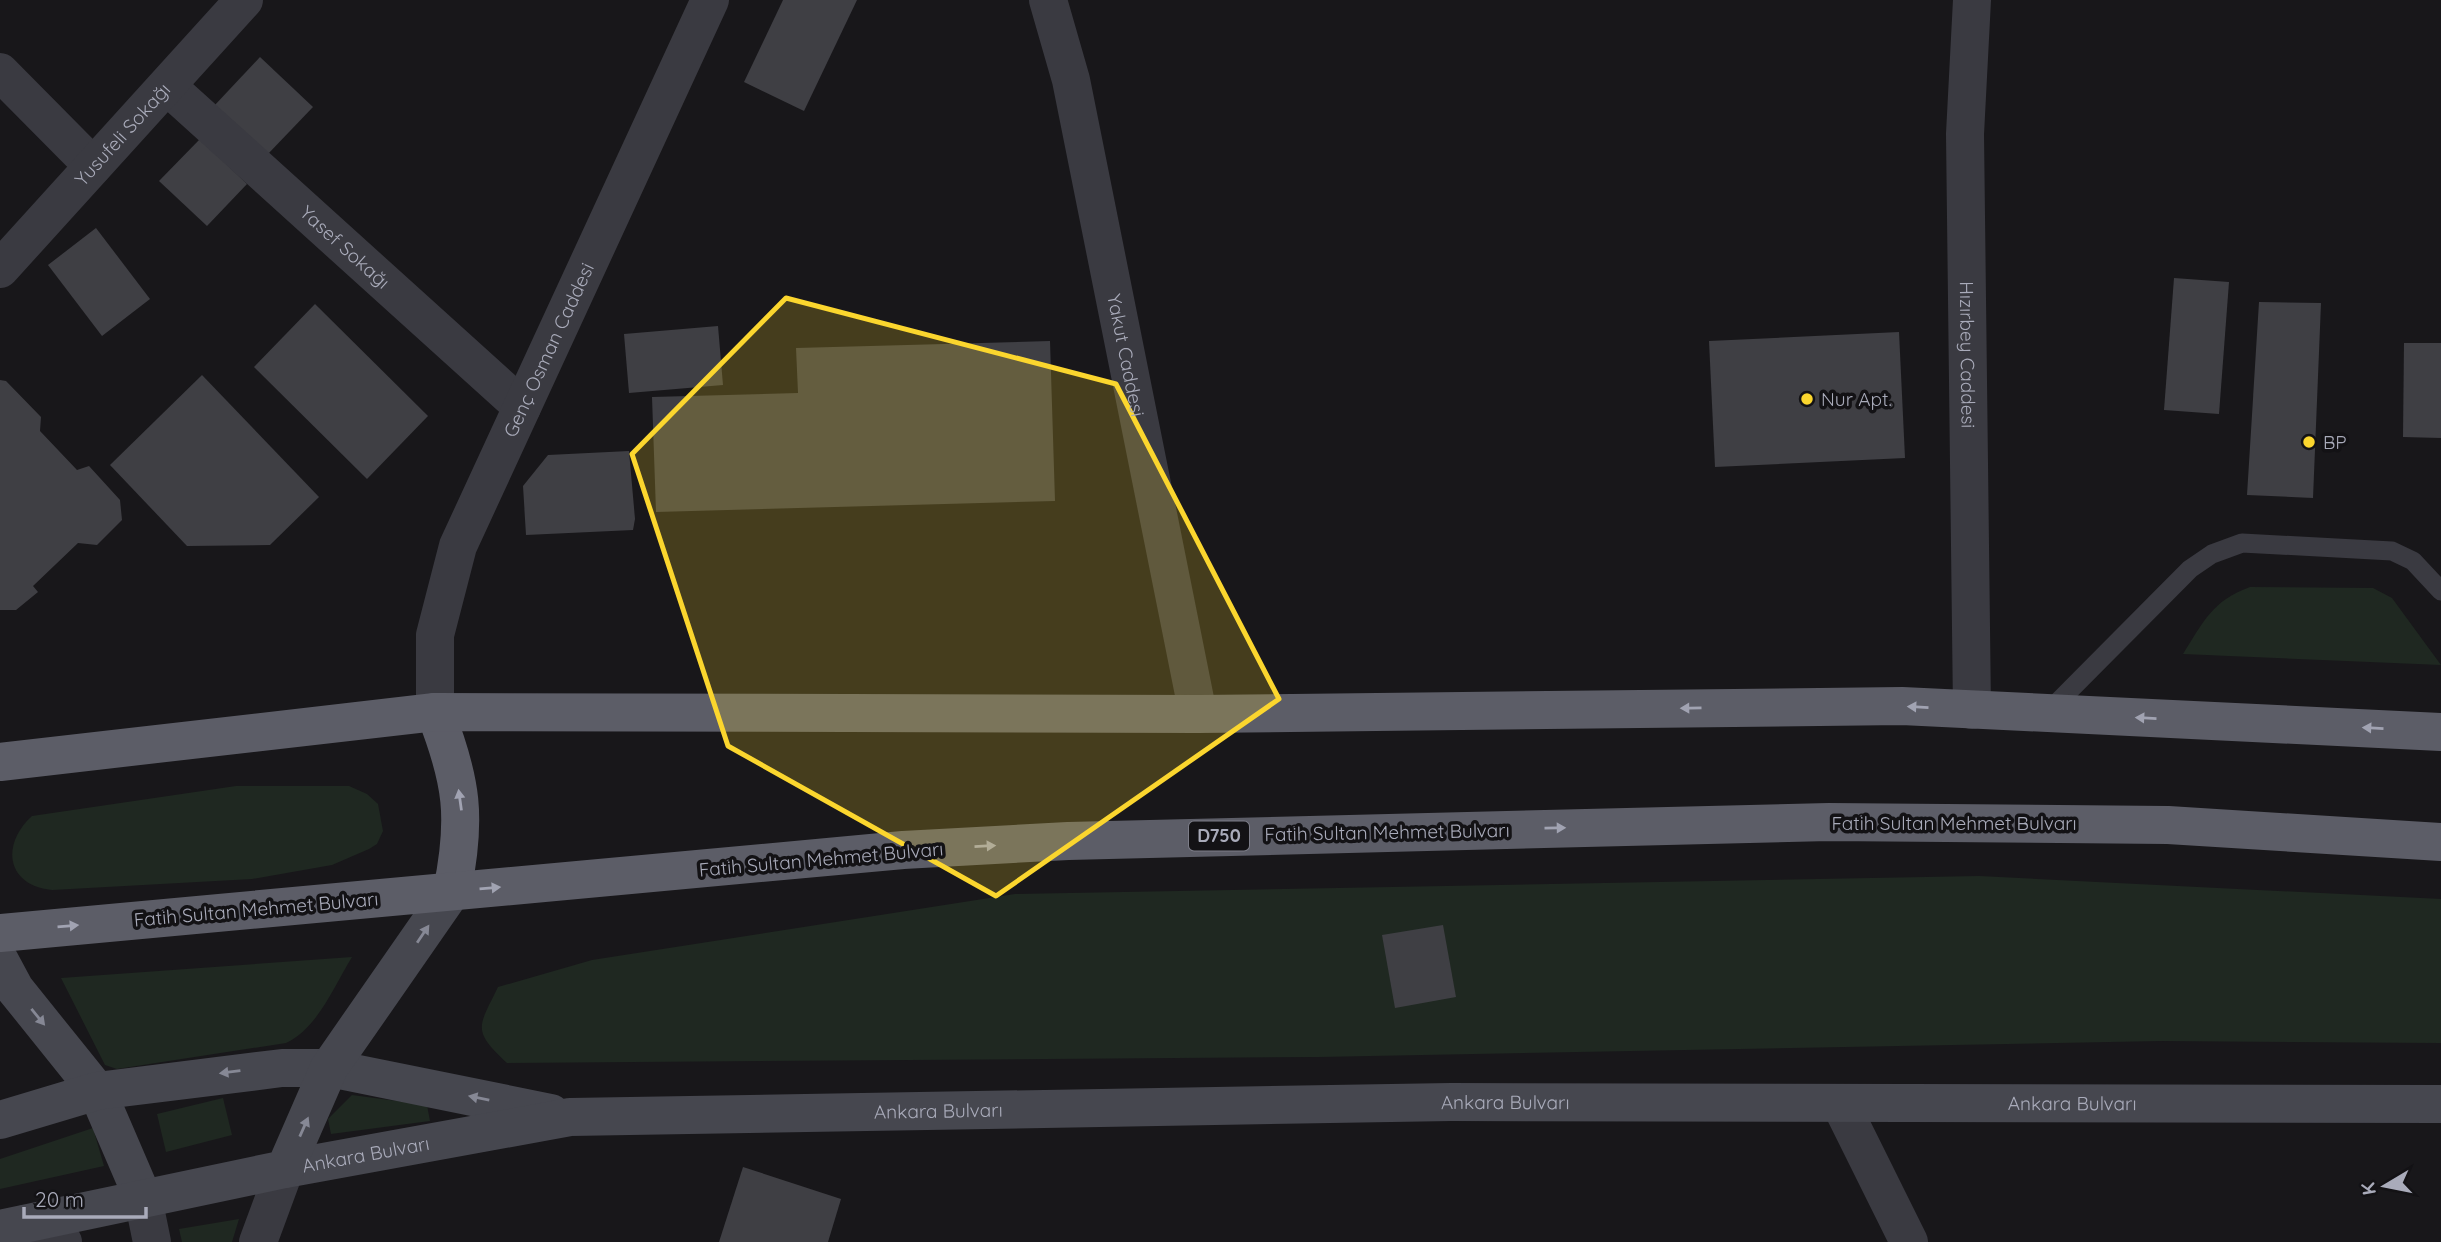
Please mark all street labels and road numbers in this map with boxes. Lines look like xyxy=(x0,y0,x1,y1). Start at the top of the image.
street label: Yusufeli Sokağı xyxy=(69,78,175,191)
street label: Yasef Sokağı xyxy=(295,200,395,294)
street label: Genç Osman Caddesi xyxy=(498,259,599,441)
street label: Hızırbey Caddesi xyxy=(1955,281,1981,429)
street label: Yakut Caddesi xyxy=(1102,292,1150,419)
street label: Fatih Sultan Mehmet Bulvarı xyxy=(1831,811,2077,835)
street label: Fatih Sultan Mehmet Bulvarı xyxy=(1264,818,1510,846)
road number: D750 xyxy=(1189,822,1249,850)
street label: Fatih Sultan Mehmet Bulvarı xyxy=(698,836,944,882)
street label: Fatih Sultan Mehmet Bulvarı xyxy=(133,886,379,932)
street label: Ankara Bulvarı xyxy=(1441,1090,1570,1114)
street label: Ankara Bulvarı xyxy=(2008,1091,2137,1115)
street label: Ankara Bulvarı xyxy=(874,1098,1003,1124)
street label: Ankara Bulvarı xyxy=(300,1131,431,1178)

